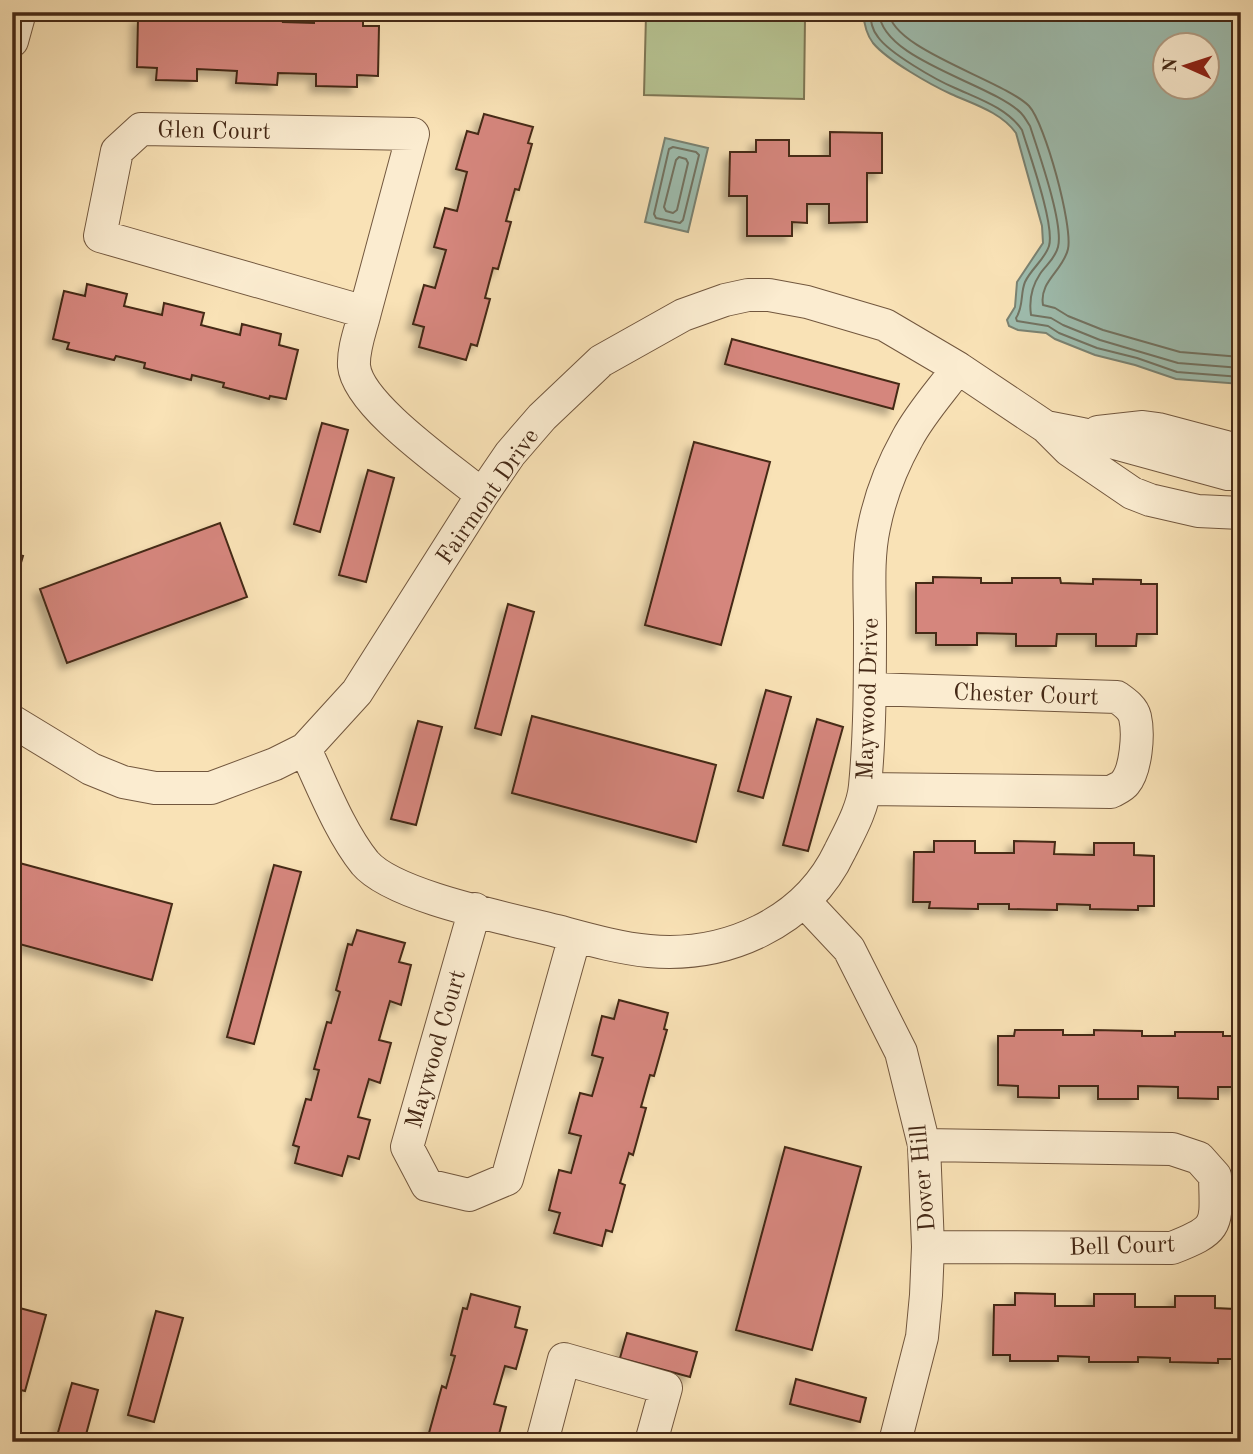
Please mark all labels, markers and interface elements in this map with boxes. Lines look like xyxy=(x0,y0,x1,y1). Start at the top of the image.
north arrow xyxy=(1152,32,1222,102)
text: N xyxy=(1162,57,1181,73)
street label: Glen Court xyxy=(157,119,271,145)
street label: Fairmont Drive xyxy=(433,425,544,569)
street label: Maywood Drive xyxy=(854,617,884,781)
street label: Chester Court xyxy=(953,681,1099,711)
street label: Maywood Court xyxy=(403,967,471,1132)
street label: Dover Hill xyxy=(907,1123,941,1232)
street label: Bell Court xyxy=(1069,1233,1176,1261)

